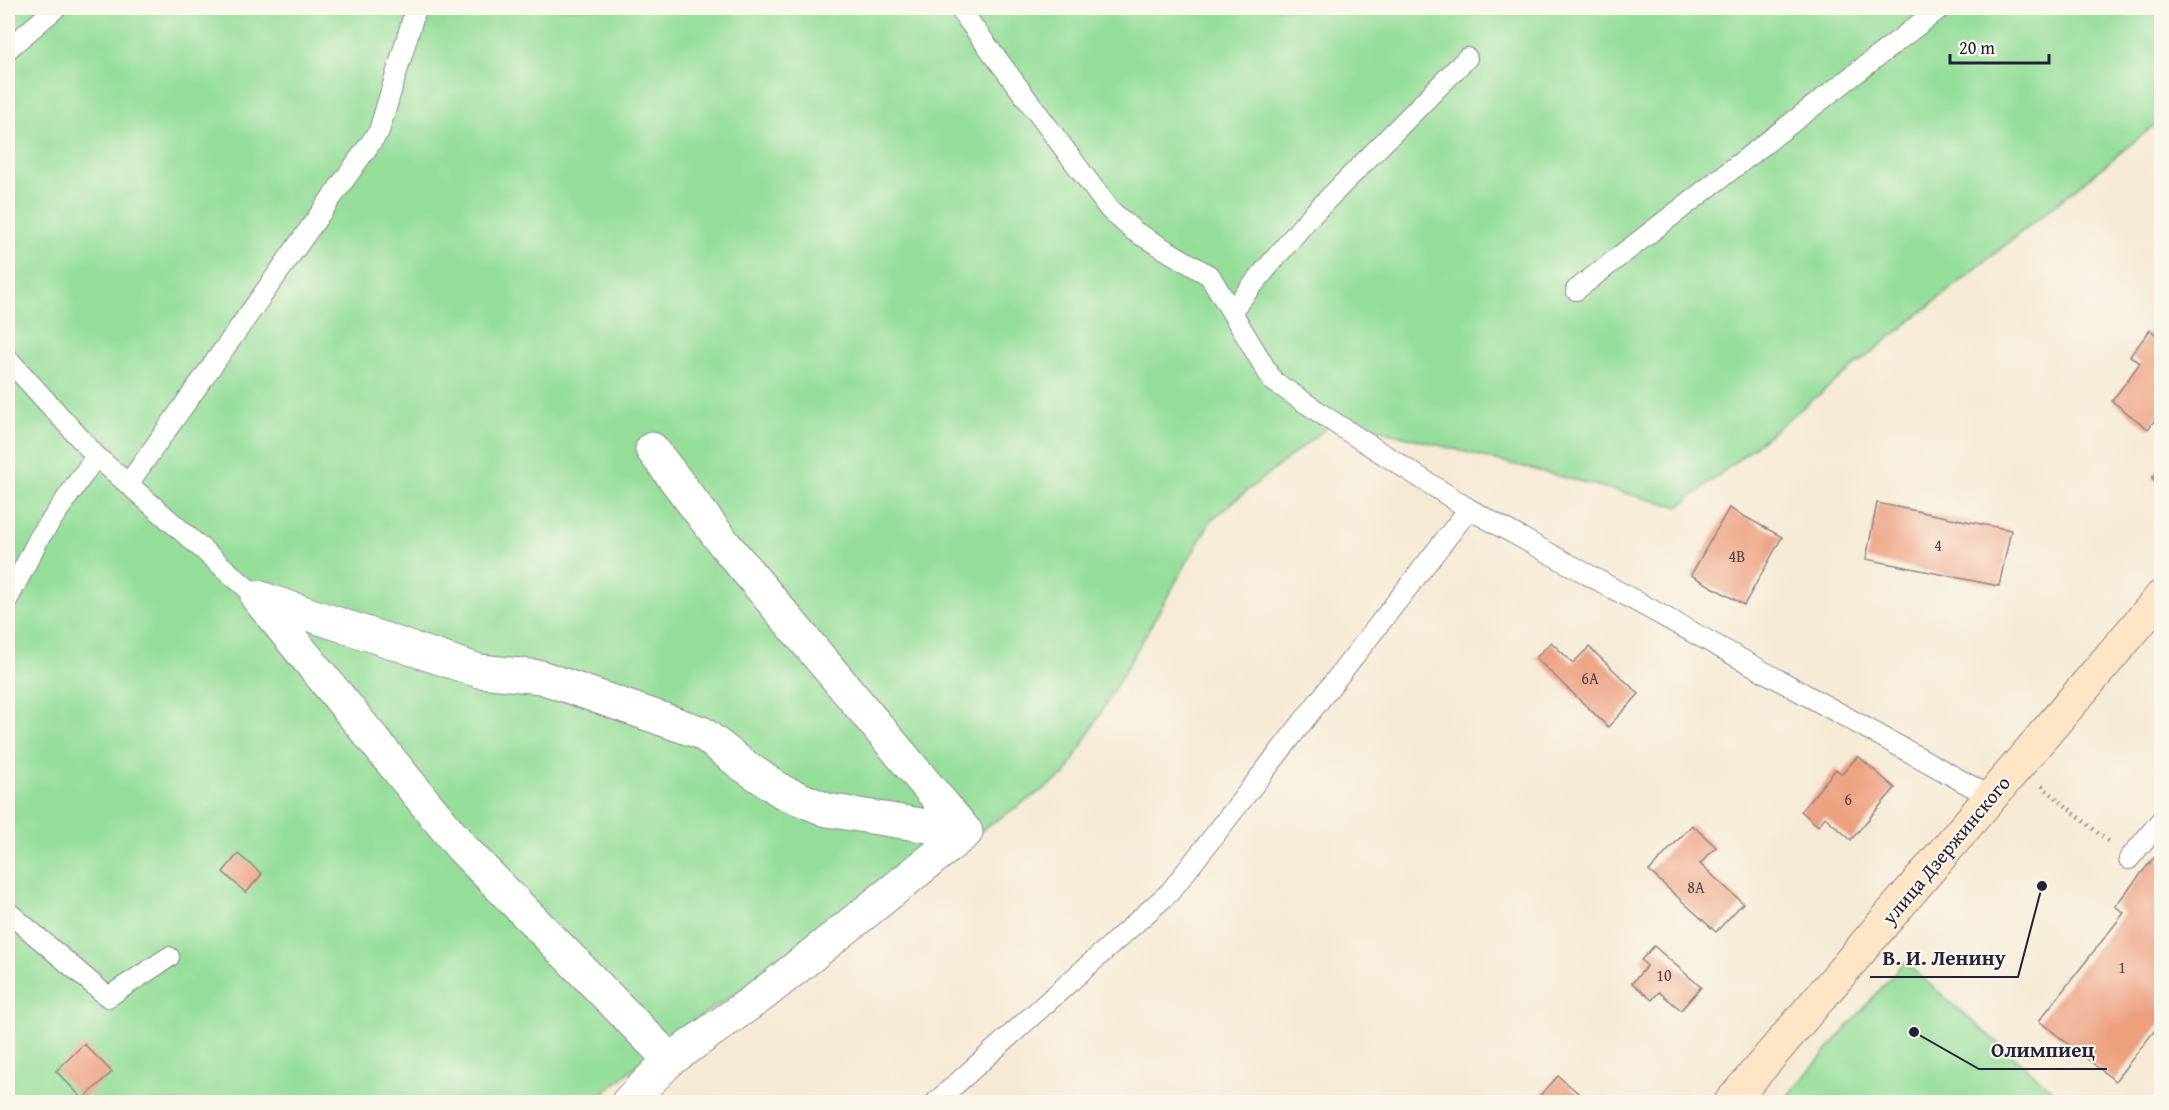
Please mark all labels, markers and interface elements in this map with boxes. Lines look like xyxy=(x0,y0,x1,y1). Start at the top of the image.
scale bar xyxy=(1950,27,2049,65)
text: 20 m xyxy=(1959,34,1995,61)
house number: 4 xyxy=(1934,533,1942,557)
house number: 4В xyxy=(1729,544,1745,568)
house number: 6А xyxy=(1581,666,1599,690)
street label: улица Дзержинского xyxy=(1874,769,2017,931)
house number: 6 xyxy=(1844,787,1852,811)
house number: 8А xyxy=(1687,875,1705,899)
callout: В. И. Ленину xyxy=(1870,938,2018,977)
text: В. И. Ленину xyxy=(1882,942,2006,973)
house number: 1 xyxy=(2118,955,2126,979)
house number: 10 xyxy=(1656,963,1672,987)
callout: Олимпиец xyxy=(1979,1030,2107,1069)
text: Олимпиец xyxy=(1991,1034,2096,1065)

